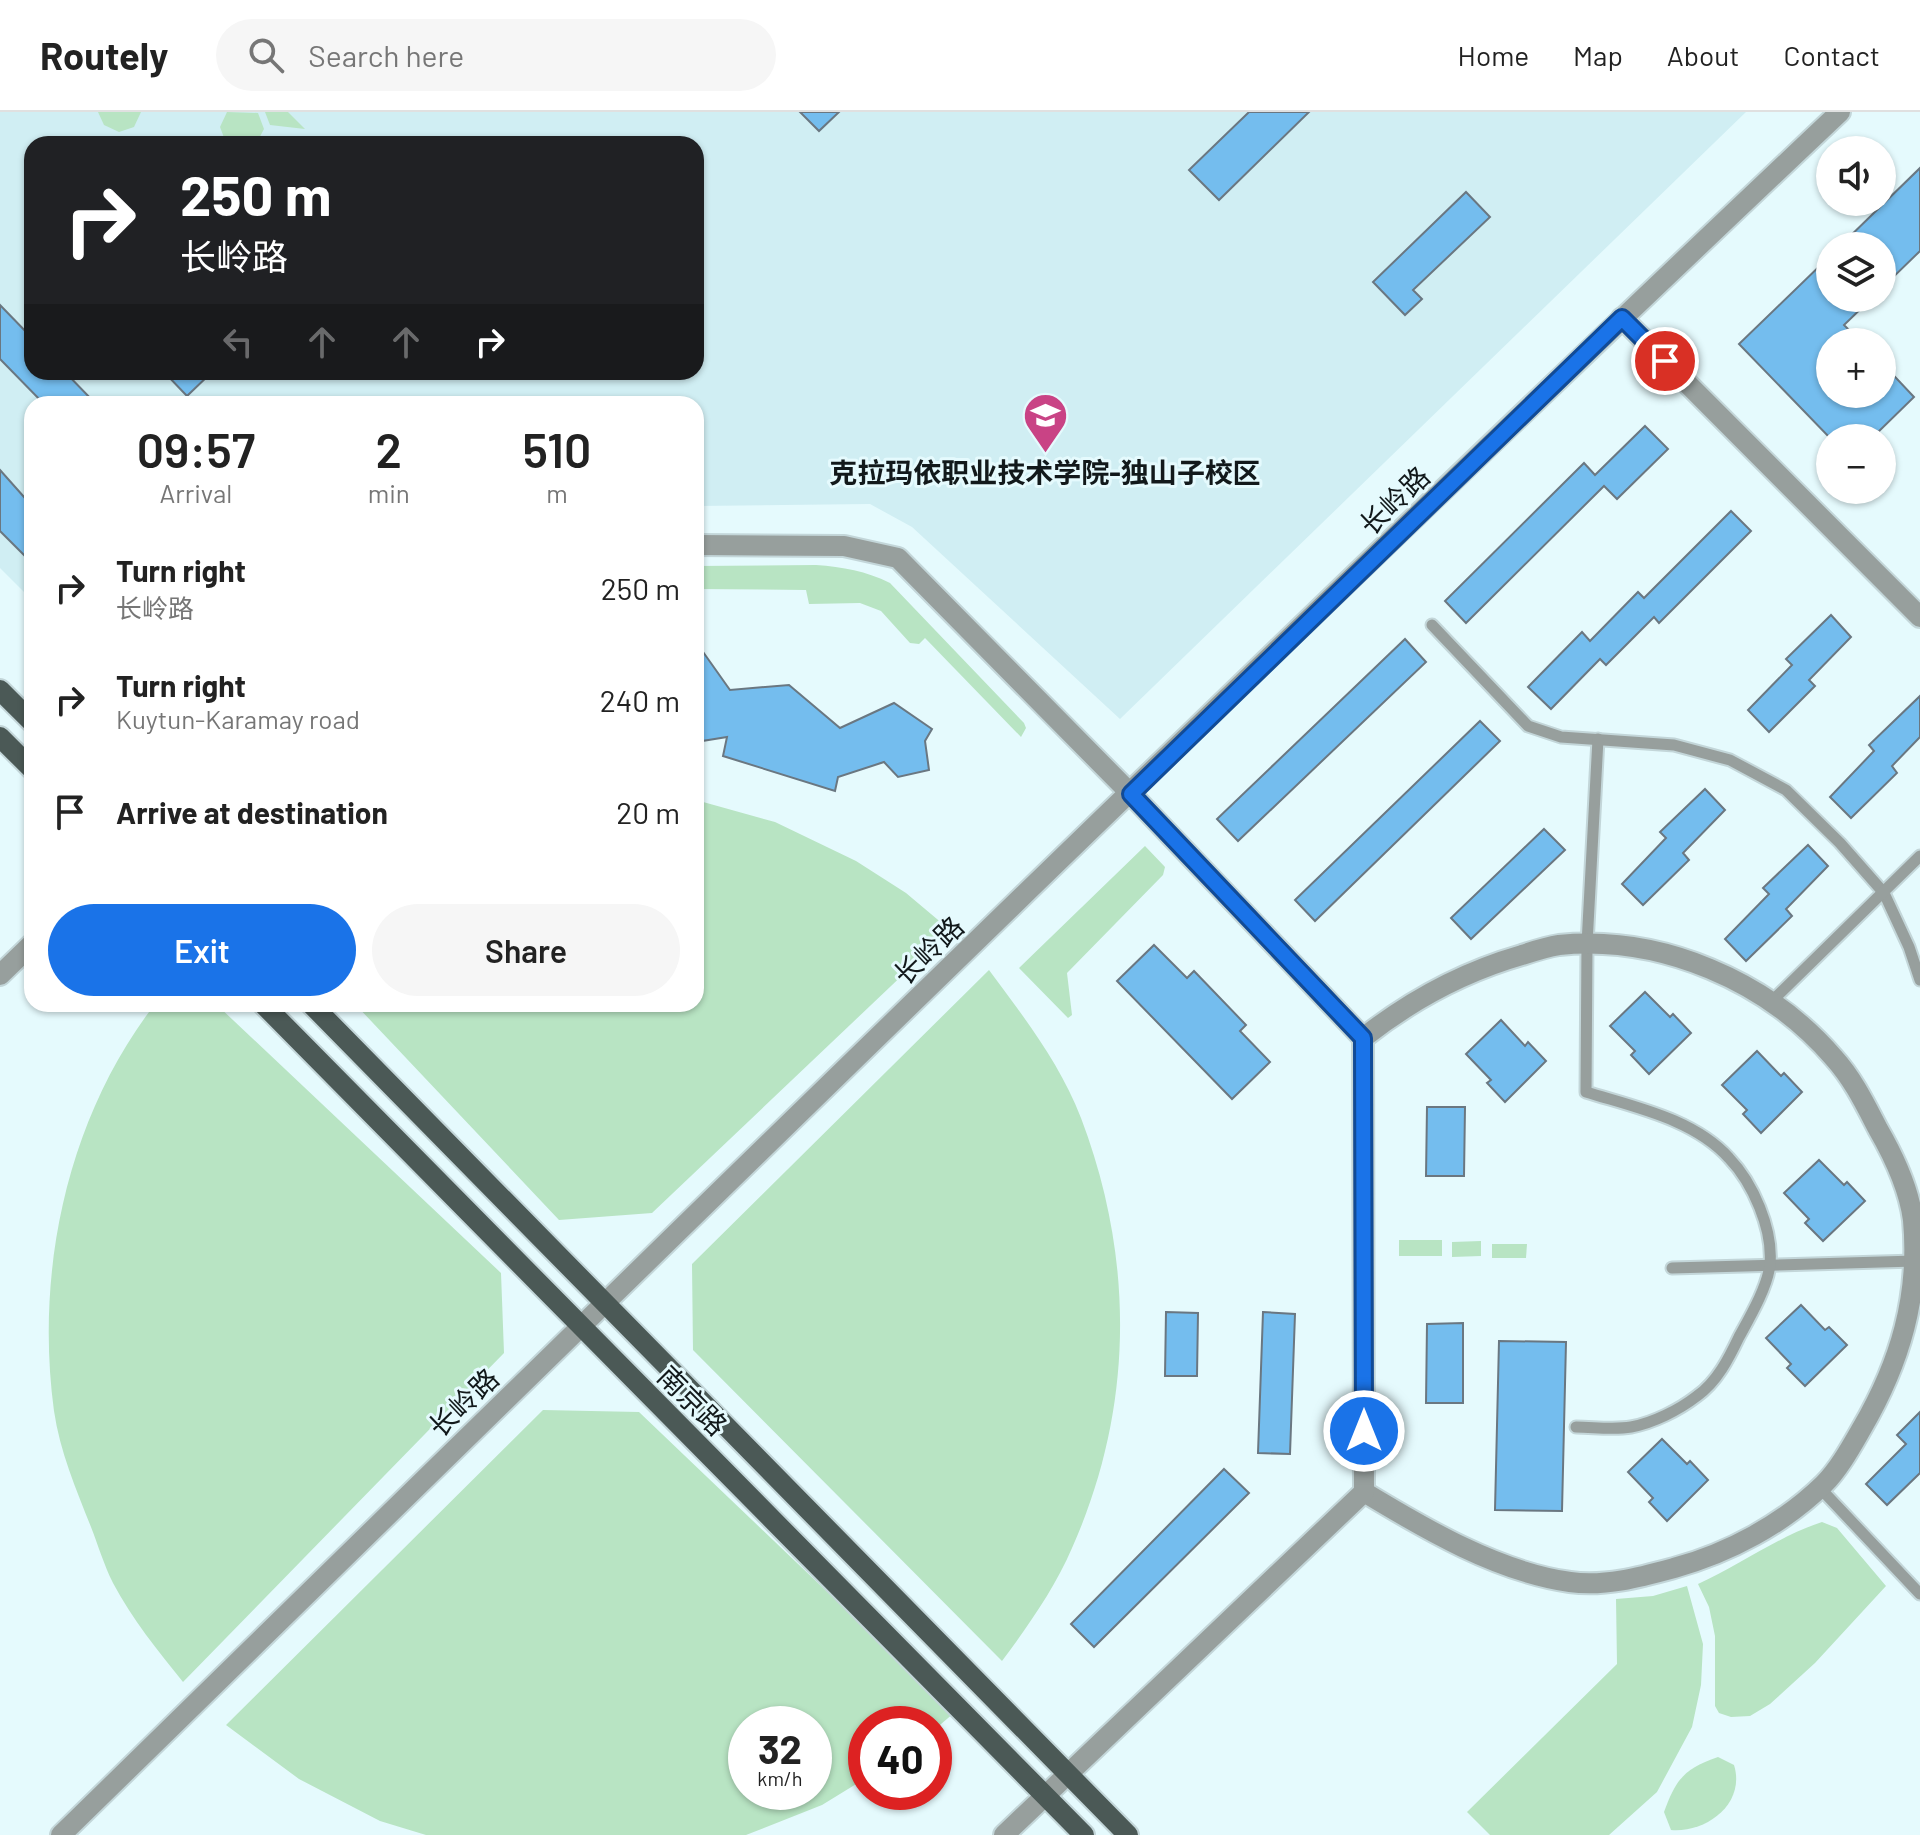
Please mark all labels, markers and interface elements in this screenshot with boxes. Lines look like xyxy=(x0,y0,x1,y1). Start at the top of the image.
search box xyxy=(216,19,776,91)
text: Routely xyxy=(40,32,168,78)
icon: search xyxy=(244,33,288,77)
text: Search here xyxy=(308,37,464,73)
text: Home xyxy=(1458,38,1529,72)
text: Map xyxy=(1573,38,1623,72)
text: About xyxy=(1667,38,1739,72)
text: Contact xyxy=(1783,38,1880,72)
map controls xyxy=(1816,136,1896,504)
button: sound xyxy=(1816,136,1896,216)
text: 250 m xyxy=(180,160,331,227)
icon: right xyxy=(48,168,152,272)
button: layers xyxy=(1816,232,1896,312)
text: 长岭路 xyxy=(180,234,288,277)
icon: left xyxy=(216,320,260,364)
icon: ahead xyxy=(300,320,344,364)
icon: ahead xyxy=(384,320,428,364)
icon: right xyxy=(468,320,512,364)
pin xyxy=(1631,327,1699,395)
button: + xyxy=(1816,328,1896,408)
icon: arrive xyxy=(1643,339,1687,383)
school or university icon: 克拉玛依职业技术学院-独山子校区 xyxy=(1021,391,1069,454)
text: 09:57 xyxy=(137,420,255,478)
text: 2 xyxy=(376,420,402,478)
text: 510 xyxy=(523,420,591,478)
button: − xyxy=(1816,424,1896,504)
place label: 克拉玛依职业技术学院-独山子校区 xyxy=(829,455,1261,489)
street label: 长岭路 xyxy=(1352,459,1436,541)
text: Arrival xyxy=(160,477,232,508)
text: min xyxy=(368,477,410,508)
text: m xyxy=(546,477,568,508)
text: Turn right xyxy=(116,552,246,588)
icon: right xyxy=(48,566,92,610)
text: 250 m xyxy=(601,570,680,606)
text: 长岭路 xyxy=(116,592,194,623)
text: Turn right xyxy=(116,667,246,703)
icon: right xyxy=(48,678,92,722)
text: 240 m xyxy=(600,682,680,718)
text: Kuytun-Karamay road xyxy=(116,703,360,734)
icon: arrive xyxy=(48,790,92,834)
text: Arrive at destination xyxy=(116,794,388,830)
text: 20 m xyxy=(616,794,680,830)
button: Exit xyxy=(48,904,356,996)
button: Share xyxy=(372,904,680,996)
street label: 长岭路 xyxy=(886,909,970,991)
street label: 南京路 xyxy=(651,1358,735,1442)
street label: 长岭路 xyxy=(421,1361,505,1443)
position arrow xyxy=(1322,1389,1406,1473)
speed limit sign: 40 xyxy=(848,1706,952,1810)
text: 32 xyxy=(758,1724,802,1772)
text: km/h xyxy=(757,1766,803,1790)

